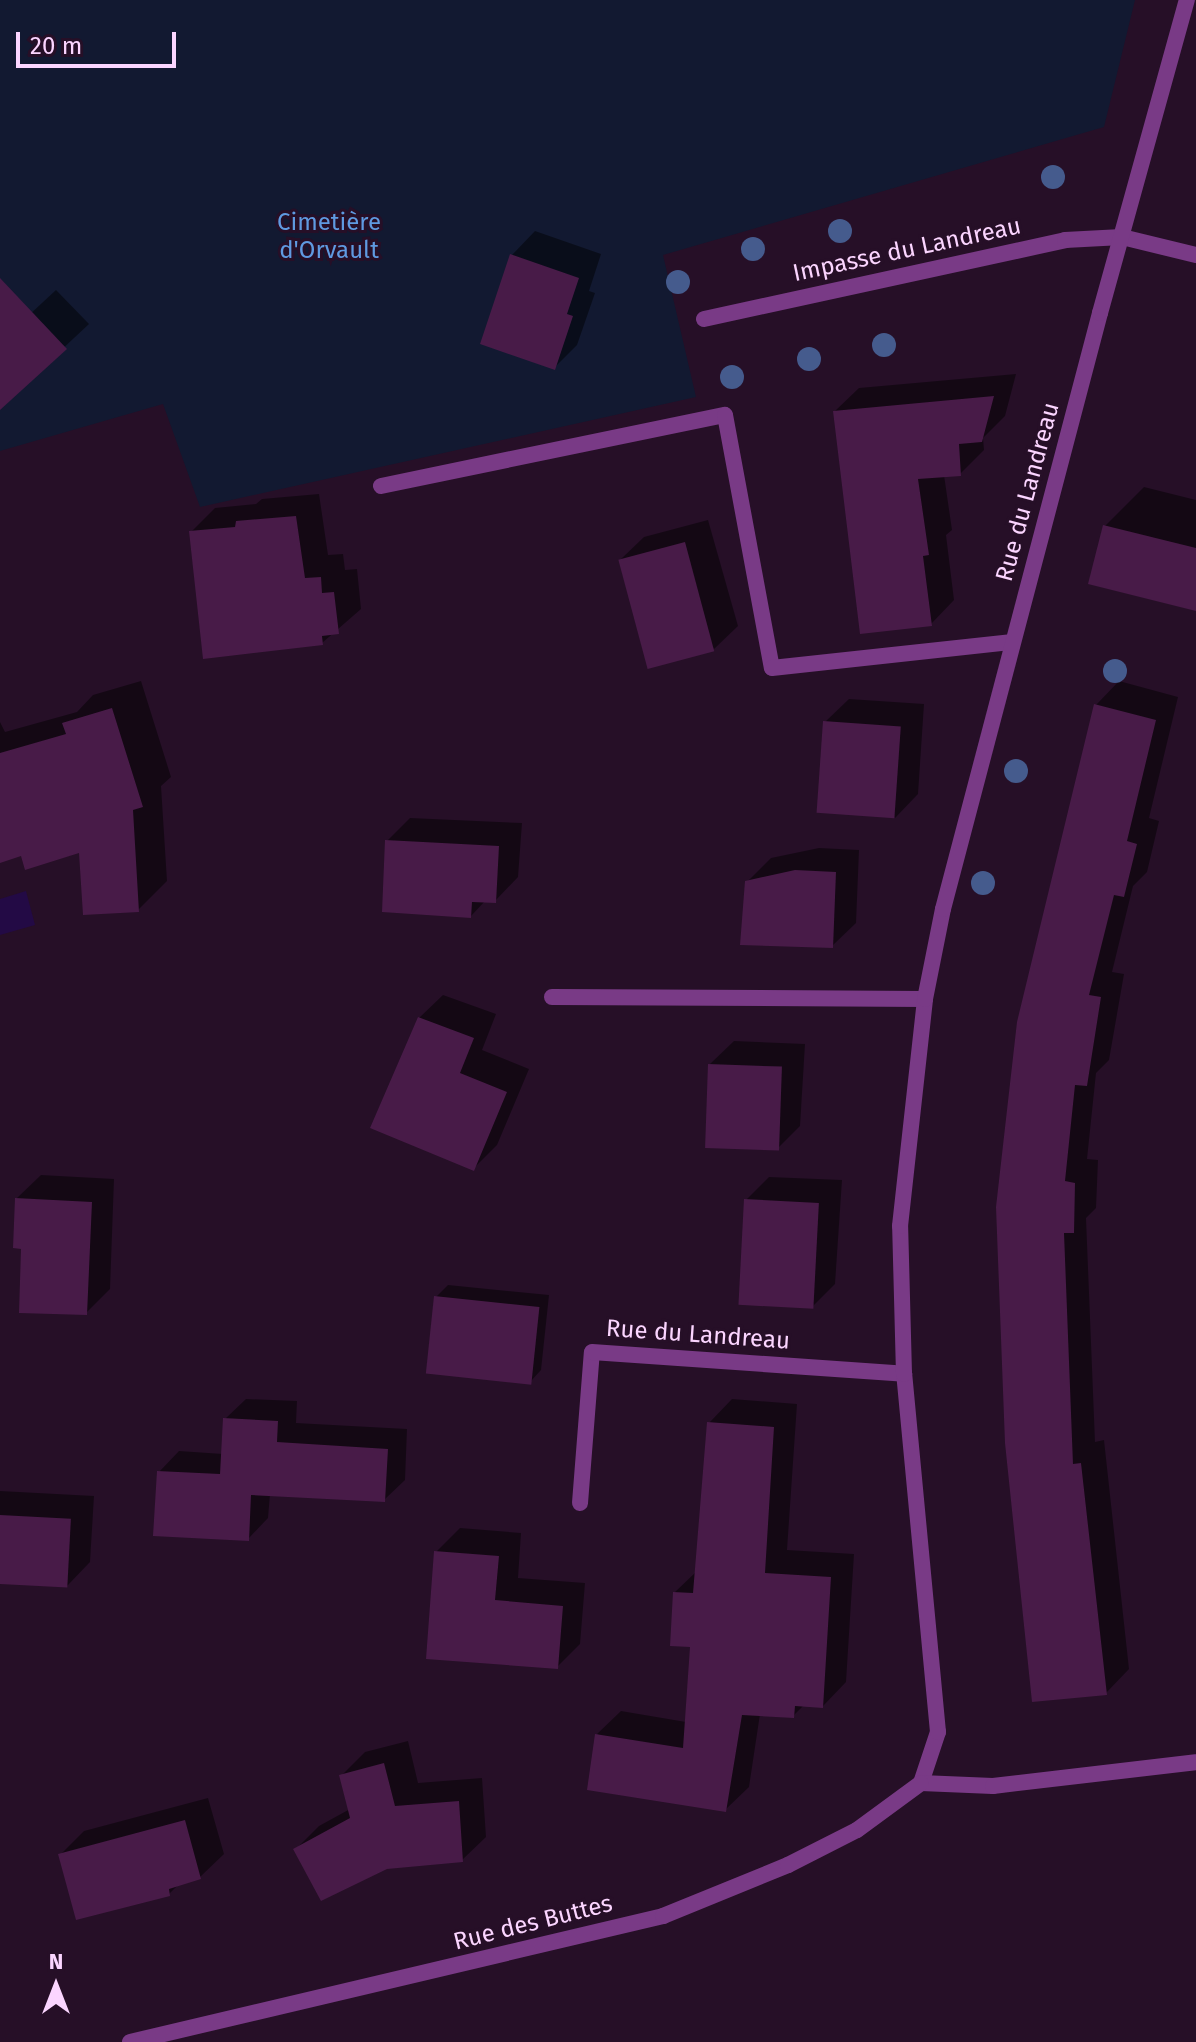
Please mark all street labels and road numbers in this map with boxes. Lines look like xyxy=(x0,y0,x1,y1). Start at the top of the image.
street label: Impasse du Landreau xyxy=(790,212,1024,288)
street label: Rue du Landreau xyxy=(990,399,1066,585)
street label: Rue du Landreau xyxy=(605,1314,791,1356)
street label: Rue des Buttes xyxy=(451,1889,615,1957)

